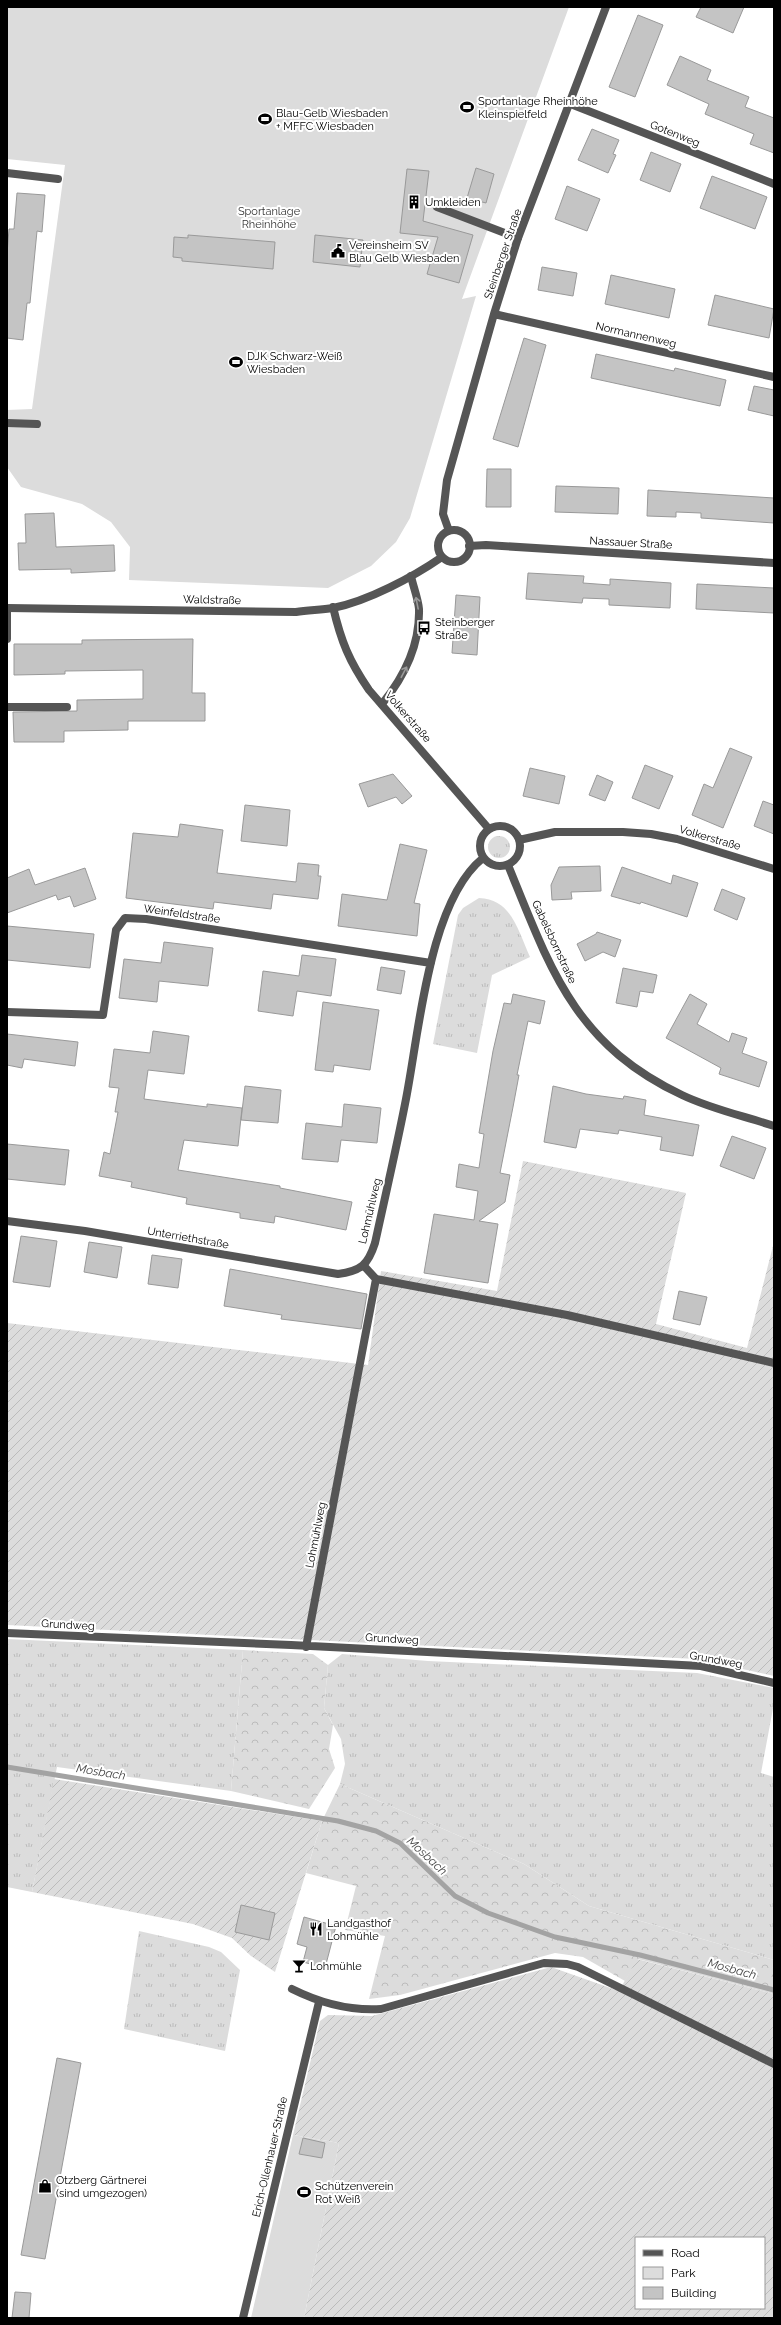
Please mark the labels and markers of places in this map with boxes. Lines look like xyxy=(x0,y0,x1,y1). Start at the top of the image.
place label: Sportanlage Rheinhöhe Kleinspielfeld xyxy=(478,95,598,121)
sports icon: Sportanlage Rheinhöhe Kleinspielfeld xyxy=(459,99,475,115)
place label: Blau-Gelb Wiesbaden + MFFC Wiesbaden xyxy=(276,107,388,133)
sports icon: Blau-Gelb Wiesbaden + MFFC Wiesbaden xyxy=(257,111,273,127)
building icon: Umkleiden xyxy=(406,194,422,210)
place label: Umkleiden xyxy=(425,196,481,209)
place label: Vereinsheim SV Blau Gelb Wiesbaden xyxy=(349,239,459,265)
public building icon: Vereinsheim SV Blau Gelb Wiesbaden xyxy=(330,243,346,259)
place label: DJK Schwarz-Weiß Wiesbaden xyxy=(247,350,342,376)
sports icon: DJK Schwarz-Weiß Wiesbaden xyxy=(228,354,244,370)
place label: Steinberger Straße xyxy=(435,616,495,642)
bus stop icon: Steinberger Straße xyxy=(416,620,432,636)
place label: Landgasthof Lohmühle xyxy=(327,1917,391,1943)
restaurant icon: Landgasthof Lohmühle xyxy=(308,1921,324,1937)
bar icon: Lohmühle xyxy=(291,1958,307,1974)
place label: Lohmühle xyxy=(310,1960,362,1973)
place label: Otzberg Gärtnerei (sind umgezogen) xyxy=(56,2174,147,2200)
shop icon: Otzberg Gärtnerei (sind umgezogen) xyxy=(37,2178,53,2194)
place label: Schützenverein Rot Weiß xyxy=(315,2180,393,2206)
sports icon: Schützenverein Rot Weiß xyxy=(296,2184,312,2200)

